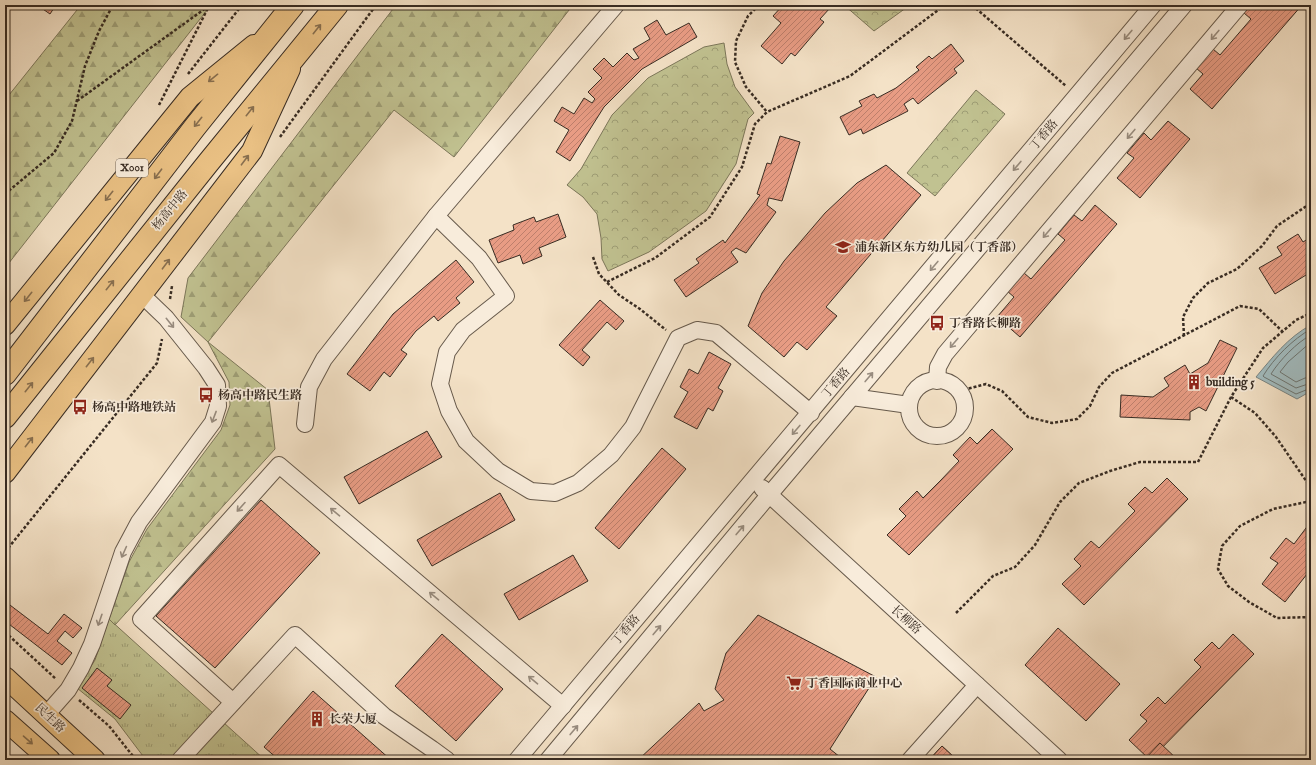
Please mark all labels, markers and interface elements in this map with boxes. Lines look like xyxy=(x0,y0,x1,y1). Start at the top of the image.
one-way arrow xyxy=(312,24,321,34)
one-way arrow xyxy=(1124,29,1133,40)
one-way arrow xyxy=(1211,29,1220,40)
one-way arrow xyxy=(208,74,219,82)
one-way arrow xyxy=(246,105,255,116)
street label: 丁香路 xyxy=(1027,116,1061,154)
one-way arrow xyxy=(194,117,203,128)
one-way arrow xyxy=(1127,129,1136,139)
one-way arrow xyxy=(240,155,249,166)
road number: X001 xyxy=(116,159,148,177)
one-way arrow xyxy=(1013,161,1022,172)
one-way arrow xyxy=(154,169,162,180)
street label: 杨高中路 xyxy=(149,187,191,233)
one-way arrow xyxy=(105,191,114,202)
one-way arrow xyxy=(1043,228,1052,239)
school or university icon: 浦东新区东方幼儿园（丁香部） xyxy=(834,238,852,256)
place label: 浦东新区东方幼儿园（丁香部） xyxy=(855,240,1023,255)
one-way arrow xyxy=(162,258,170,269)
one-way arrow xyxy=(929,261,938,271)
one-way arrow xyxy=(106,280,115,291)
one-way arrow xyxy=(23,292,32,303)
bus stop icon: 丁香路长柳路 xyxy=(928,314,946,332)
place label: 丁香路长柳路 xyxy=(949,316,1021,331)
one-way arrow xyxy=(165,317,174,328)
one-way arrow xyxy=(950,338,959,348)
one-way arrow xyxy=(86,357,95,368)
street label: 丁香路 xyxy=(819,364,853,402)
one-way arrow xyxy=(864,372,873,383)
building icon: building 5 xyxy=(1185,373,1203,391)
place label: building 5 xyxy=(1205,375,1255,391)
one-way arrow xyxy=(25,381,34,392)
bus stop icon: 杨高中路民生路 xyxy=(197,386,215,404)
place label: 杨高中路民生路 xyxy=(218,388,302,403)
bus stop icon: 杨高中路地铁站 xyxy=(71,398,89,416)
place label: 杨高中路地铁站 xyxy=(92,400,176,415)
one-way arrow xyxy=(210,411,218,423)
one-way arrow xyxy=(792,425,801,435)
one-way arrow xyxy=(25,437,33,448)
one-way arrow xyxy=(237,502,246,512)
one-way arrow xyxy=(330,507,340,516)
one-way arrow xyxy=(736,525,744,536)
one-way arrow xyxy=(120,545,127,557)
one-way arrow xyxy=(429,592,439,601)
street label: 长柳路 xyxy=(888,602,924,638)
street label: 丁香路 xyxy=(609,611,643,649)
one-way arrow xyxy=(96,613,103,626)
one-way arrow xyxy=(652,625,661,636)
supermarket icon: 丁香国际商业中心 xyxy=(785,674,803,692)
one-way arrow xyxy=(528,676,538,685)
place label: 丁香国际商业中心 xyxy=(806,676,902,691)
street label: 民生路 xyxy=(32,700,68,736)
building icon: 长荣大厦 xyxy=(308,710,326,728)
place label: 长荣大厦 xyxy=(329,712,377,727)
one-way arrow xyxy=(569,725,578,736)
one-way arrow xyxy=(22,735,32,744)

